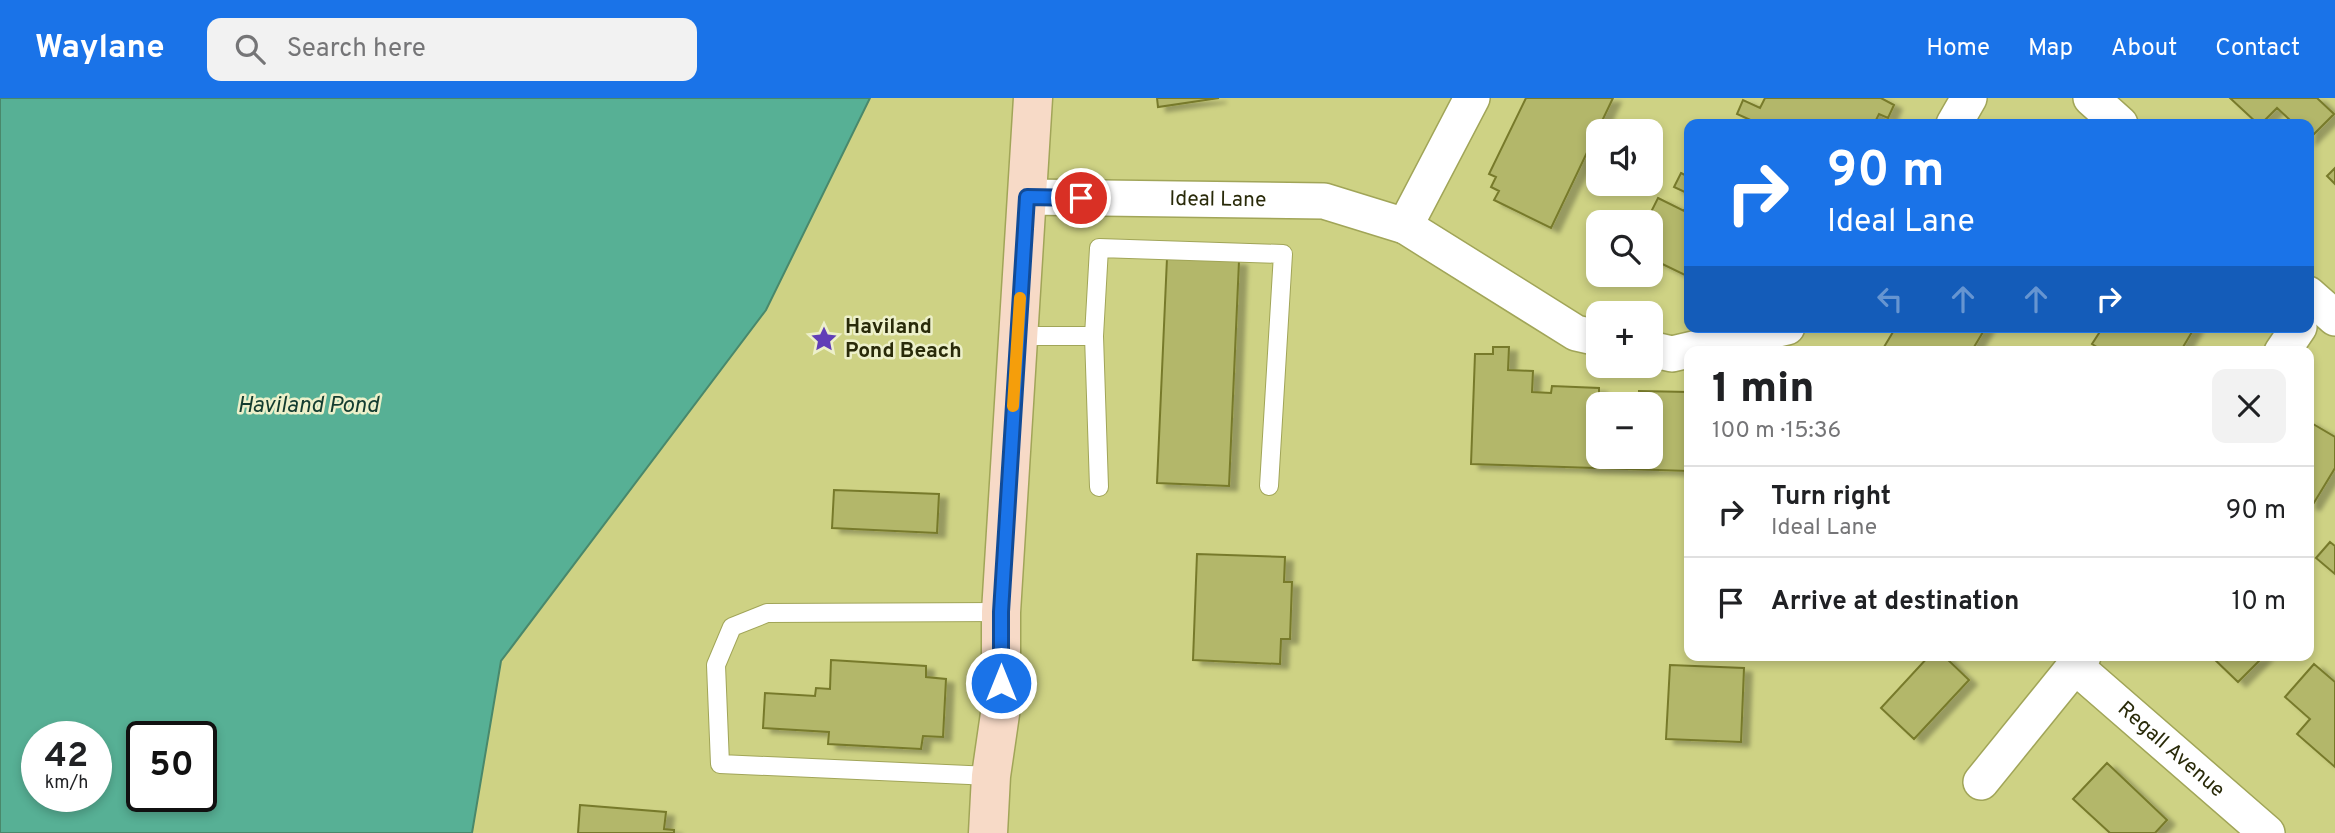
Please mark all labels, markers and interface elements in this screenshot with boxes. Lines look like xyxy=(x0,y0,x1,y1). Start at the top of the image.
search box xyxy=(207,18,697,81)
text: Waylane xyxy=(35,28,165,70)
icon: search xyxy=(231,30,269,68)
text: Search here xyxy=(287,33,426,66)
text: Home xyxy=(1926,34,1990,64)
text: Map xyxy=(2028,34,2073,64)
text: About xyxy=(2111,34,2177,64)
text: Contact xyxy=(2215,34,2300,64)
map controls xyxy=(1586,119,1663,469)
button: sound xyxy=(1586,119,1663,196)
text: 90 m xyxy=(1827,142,1945,204)
icon: right xyxy=(1712,147,1803,238)
pin xyxy=(1051,168,1111,228)
icon: arrive xyxy=(1062,179,1100,217)
street label: Ideal Lane xyxy=(1169,185,1267,214)
text: Ideal Lane xyxy=(1827,203,1975,243)
button: search xyxy=(1586,210,1663,287)
icon: left xyxy=(1871,280,1909,318)
icon: ahead xyxy=(1944,280,1982,318)
icon: ahead xyxy=(2017,280,2055,318)
icon: right xyxy=(2090,280,2128,318)
button: + xyxy=(1586,301,1663,378)
place label: Haviland Pond Beach xyxy=(845,314,962,365)
place icon: Haviland Pond Beach xyxy=(809,324,839,354)
text: 1 min xyxy=(1712,364,1815,417)
button: close xyxy=(2212,369,2286,443)
water label: Haviland Pond xyxy=(237,392,380,421)
button: − xyxy=(1586,392,1663,469)
text: 100 m · 15:36 xyxy=(1712,417,1841,446)
text: Turn right xyxy=(1771,481,1891,514)
icon: right xyxy=(1712,493,1750,531)
text: 90 m xyxy=(2226,495,2286,528)
text: Ideal Lane xyxy=(1771,514,1877,543)
icon: arrive xyxy=(1712,584,1750,622)
text: Arrive at destination xyxy=(1771,586,2019,619)
text: 10 m xyxy=(2231,586,2286,619)
position arrow xyxy=(964,646,1038,720)
street label: Regall Avenue xyxy=(2112,696,2230,804)
speed limit sign: 50 xyxy=(126,721,217,812)
text: 42 xyxy=(45,735,88,779)
text: km/h xyxy=(45,772,88,795)

